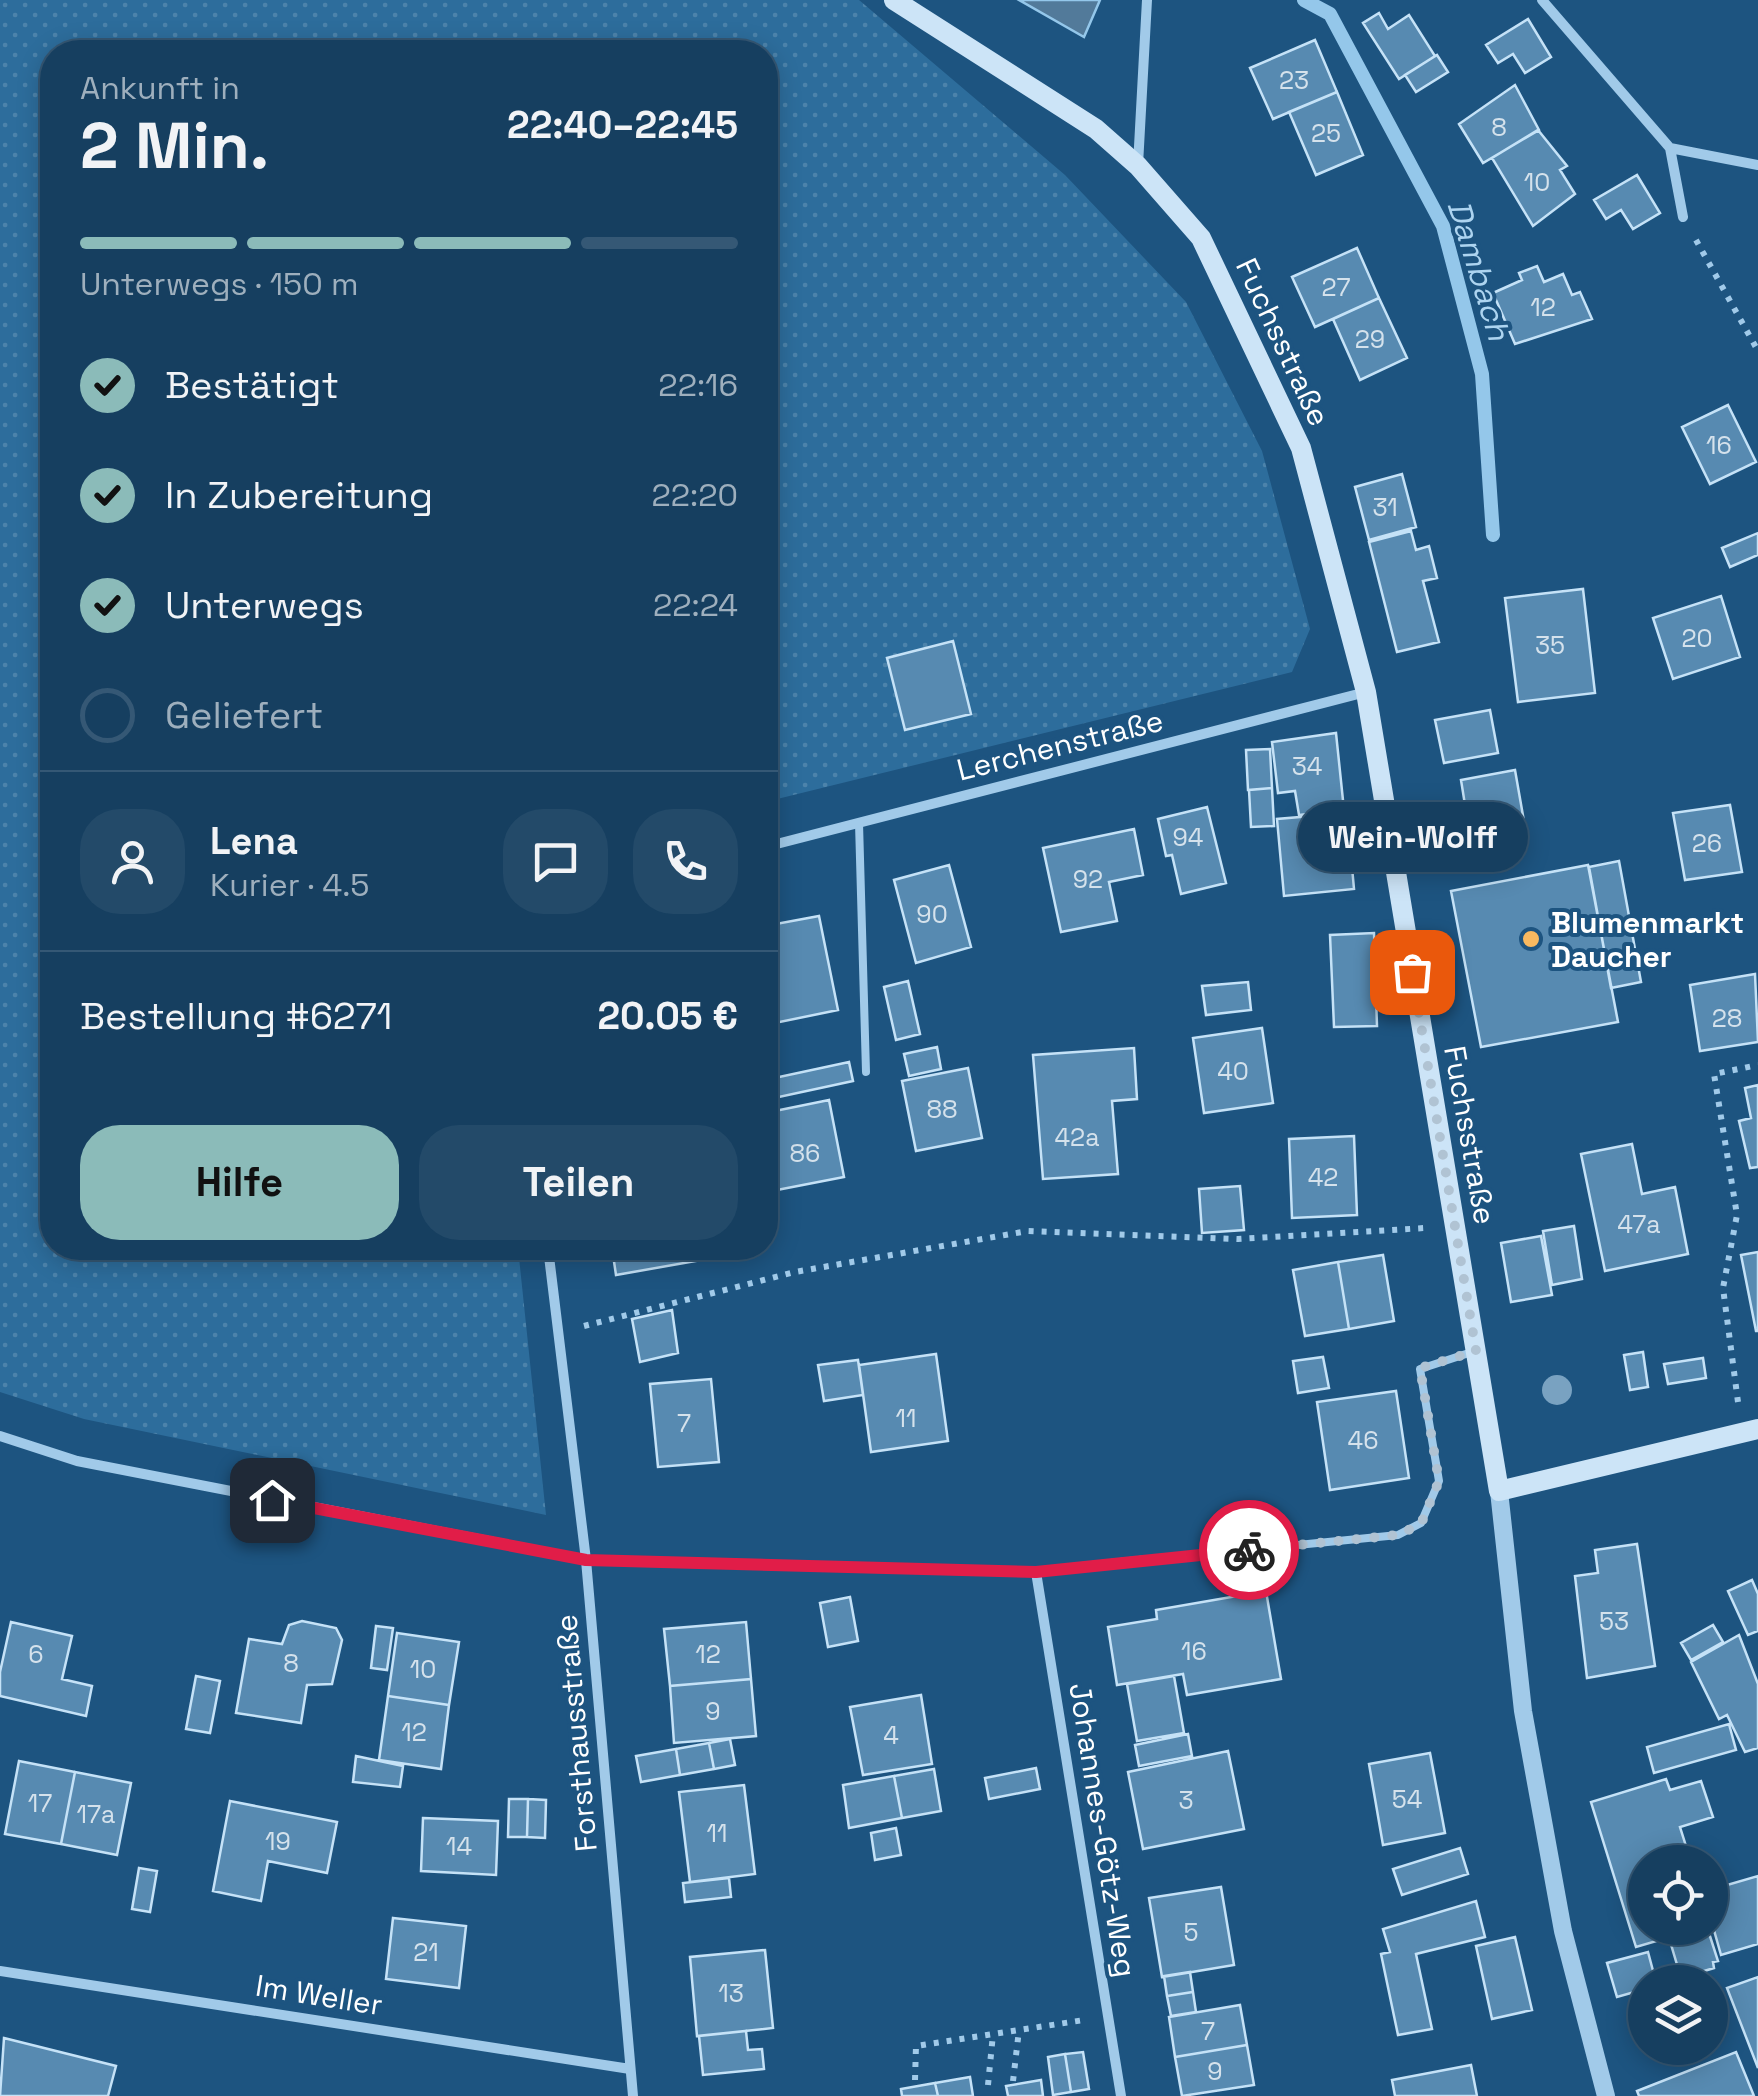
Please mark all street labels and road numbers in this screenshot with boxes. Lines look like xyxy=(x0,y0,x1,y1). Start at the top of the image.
street label: Fuchsstraße xyxy=(1227,252,1339,432)
street label: Lerchenstraße xyxy=(953,701,1167,789)
street label: Fuchsstraße xyxy=(1435,1043,1505,1227)
street label: Forsthausstraße xyxy=(546,1613,606,1853)
street label: Johannes-Götz-Weg xyxy=(1060,1680,1146,1980)
street label: Im Weller xyxy=(253,1966,385,2024)

